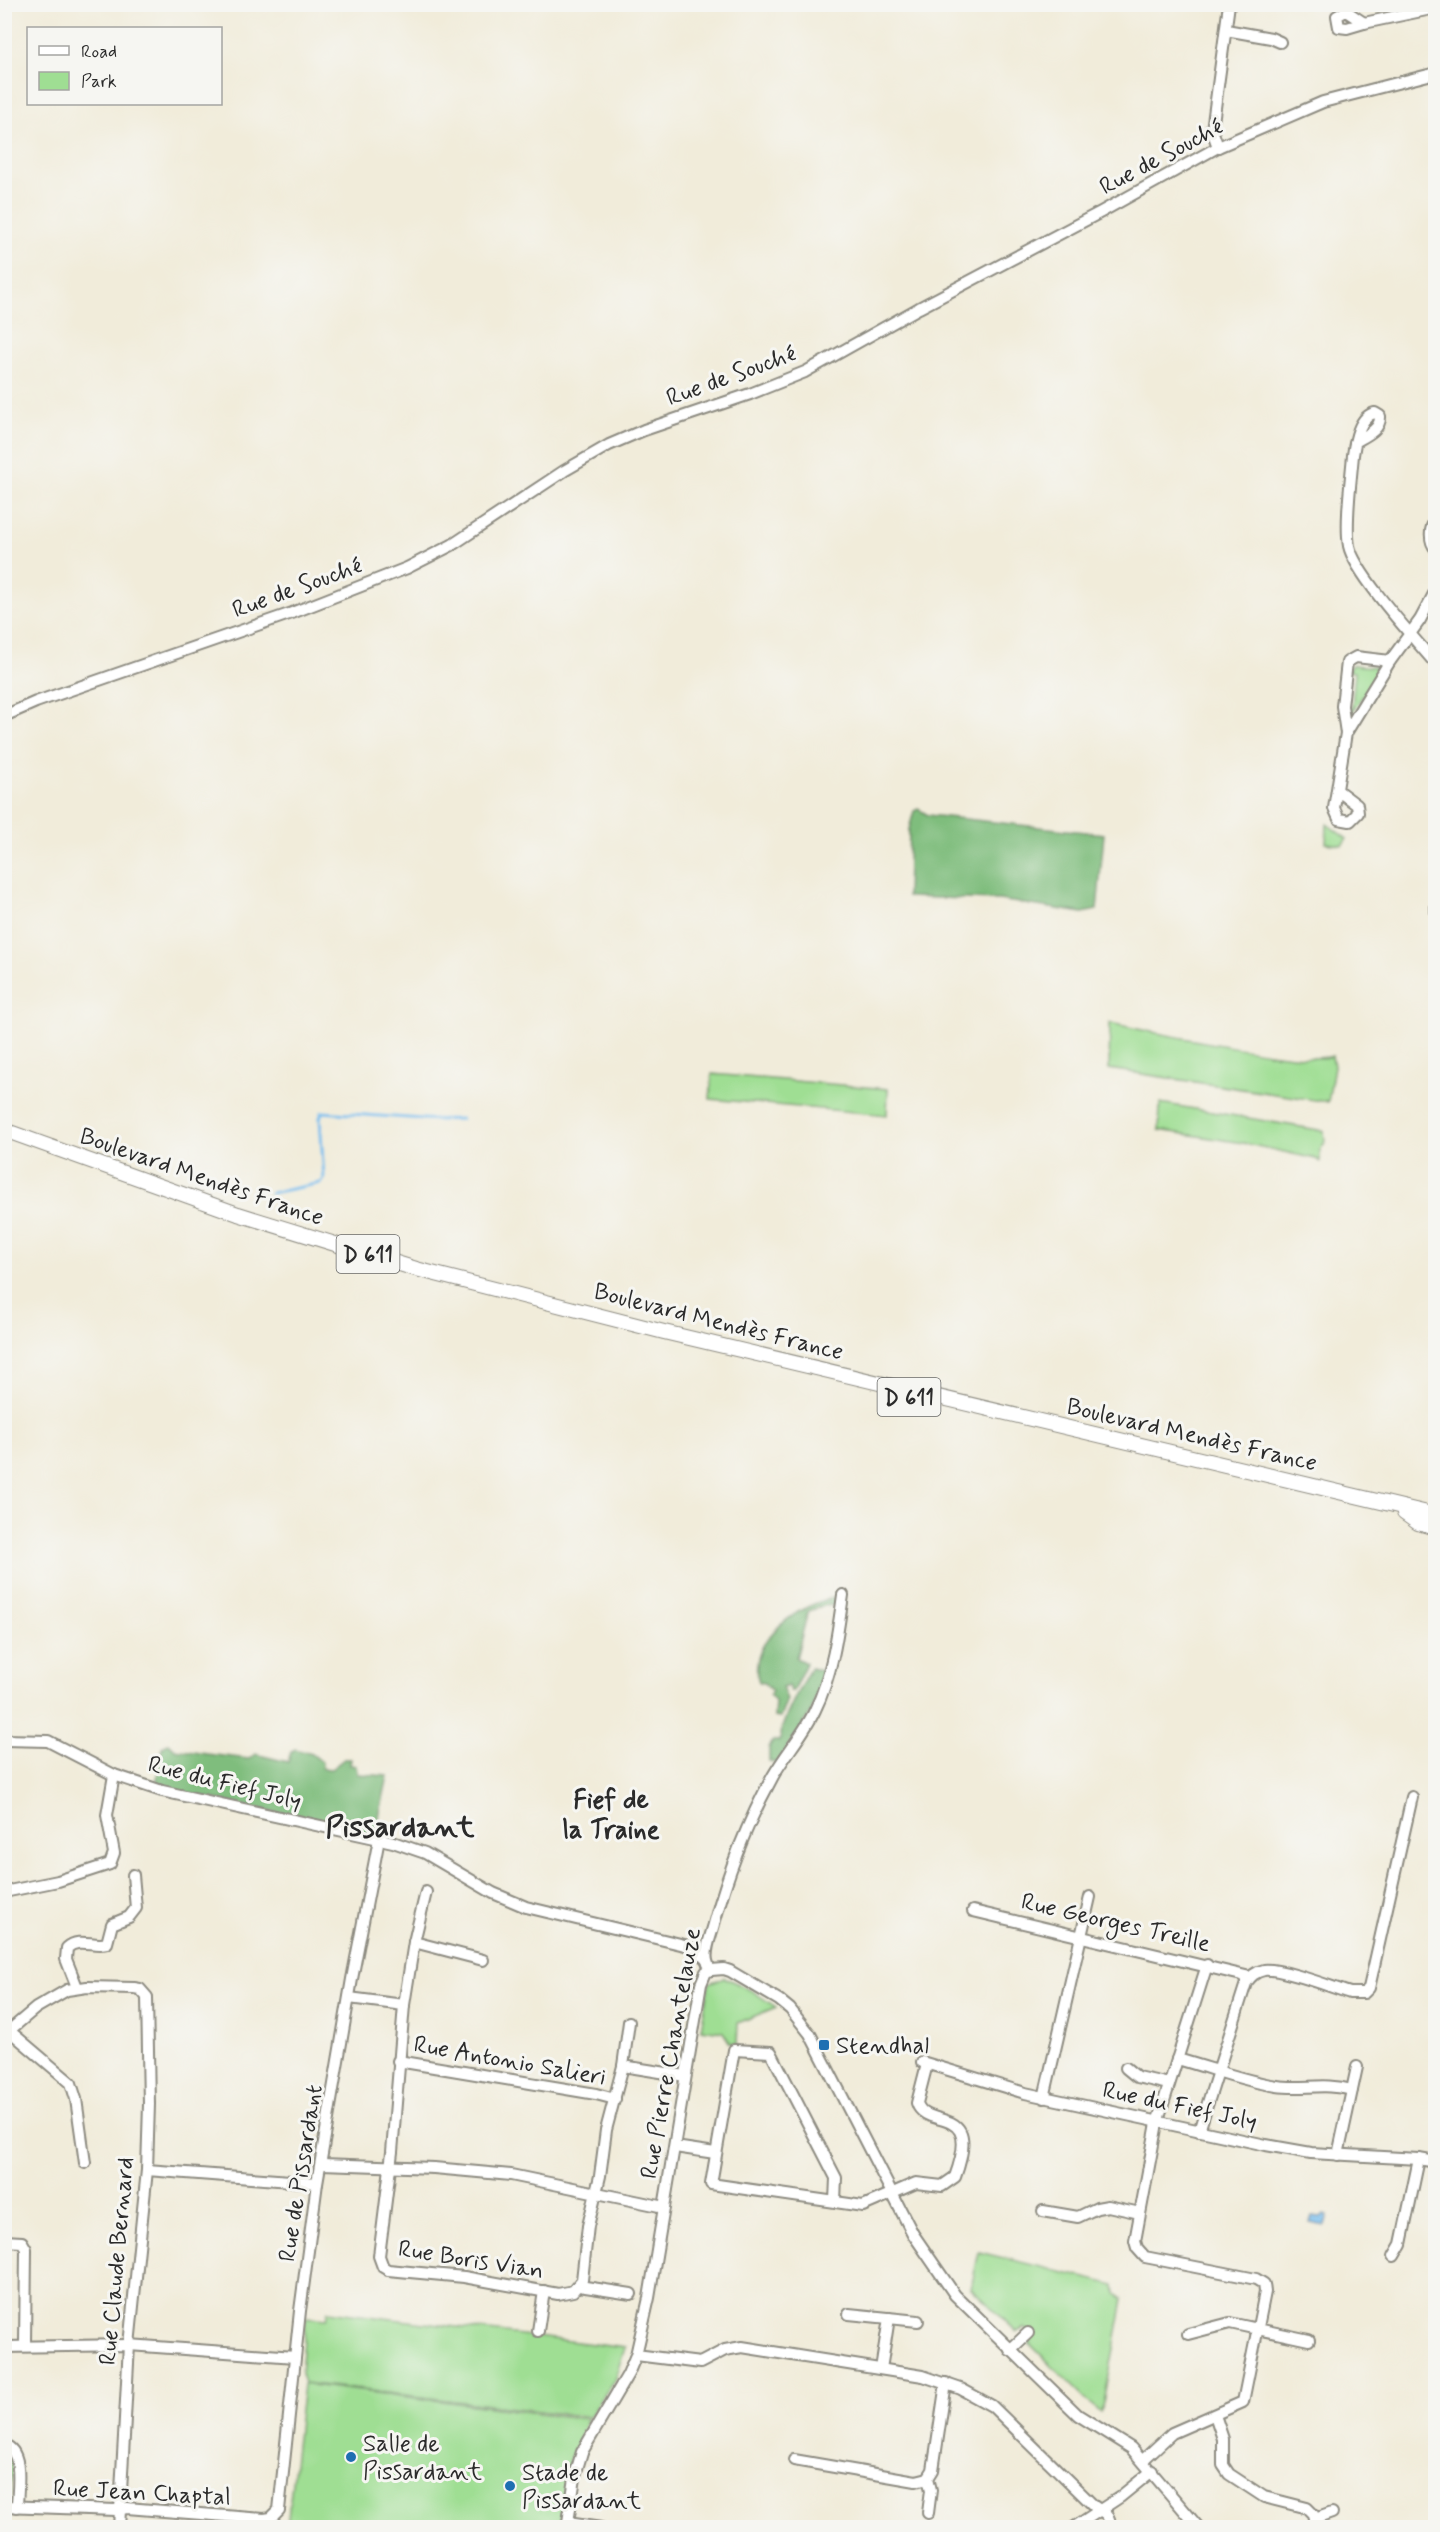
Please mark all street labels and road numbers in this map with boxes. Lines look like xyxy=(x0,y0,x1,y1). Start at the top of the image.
street label: Rue de Souché xyxy=(1094,112,1229,203)
street label: Rue de Souché xyxy=(662,338,801,414)
street label: Rue de Souché xyxy=(228,550,367,626)
street label: Boulevard Mendès France xyxy=(75,1121,328,1234)
road number: D 611 xyxy=(336,1235,400,1273)
street label: Boulevard Mendès France xyxy=(591,1276,847,1368)
road number: D 611 xyxy=(878,1378,940,1416)
street label: Boulevard Mendès France xyxy=(1063,1392,1320,1479)
street label: Rue du Fief Joly xyxy=(145,1749,305,1818)
street label: Rue Georges Treille xyxy=(1018,1887,1214,1962)
street label: Rue Pierre Chantelauze xyxy=(634,1925,709,2181)
street label: Rue Antonio Salieri xyxy=(411,2029,608,2094)
street label: Rue du Fief Joly xyxy=(1100,2075,1260,2138)
street label: Rue de Pissardant xyxy=(272,2082,331,2264)
street label: Rue Claude Bernard xyxy=(93,2156,142,2367)
street label: Rue Boris Vian xyxy=(396,2234,546,2287)
street label: Rue Jean Chaptal xyxy=(52,2473,231,2514)

